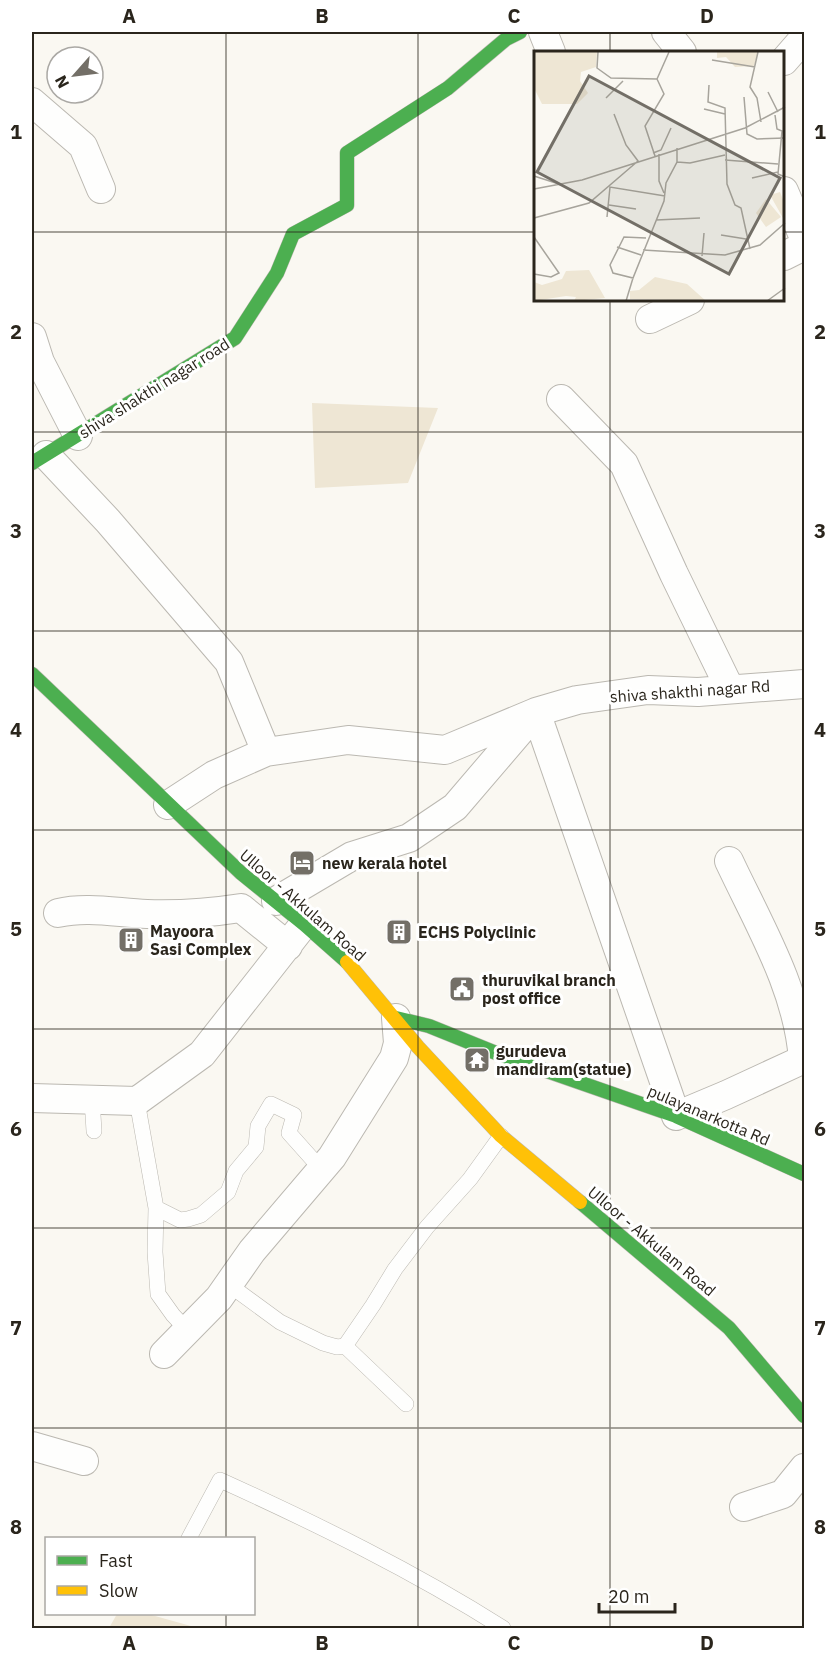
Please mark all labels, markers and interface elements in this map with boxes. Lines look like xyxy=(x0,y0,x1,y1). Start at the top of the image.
text: A xyxy=(122,2,136,29)
text: B xyxy=(315,2,329,29)
text: C xyxy=(507,2,521,29)
text: D xyxy=(700,2,714,29)
north arrow xyxy=(45,45,105,105)
inset map xyxy=(534,51,785,302)
text: N xyxy=(50,72,73,92)
text: 1 xyxy=(10,118,22,145)
text: 1 xyxy=(814,118,826,145)
text: 2 xyxy=(10,318,22,345)
text: 2 xyxy=(814,318,826,345)
street label: shiva shakthi nagar road xyxy=(75,333,233,443)
text: 3 xyxy=(10,517,22,544)
text: 3 xyxy=(814,517,826,544)
street label: shiva shakthi nagar Rd xyxy=(609,675,771,707)
text: 4 xyxy=(10,716,22,743)
text: 4 xyxy=(814,716,826,743)
street label: Ulloor - Akkulam Road xyxy=(236,845,370,965)
hotel icon: new kerala hotel xyxy=(287,848,317,878)
place label: new kerala hotel xyxy=(322,853,447,873)
text: 5 xyxy=(10,915,22,942)
text: 5 xyxy=(814,915,826,942)
building icon: ECHS Polyclinic xyxy=(384,917,414,947)
place label: Mayoora Sasi Complex xyxy=(150,921,252,959)
place label: ECHS Polyclinic xyxy=(418,922,536,942)
building icon: Mayoora Sasi Complex xyxy=(116,925,146,955)
place label: thuruvikal branch post office xyxy=(482,970,616,1008)
public building icon: thuruvikal branch post office xyxy=(447,974,477,1004)
place label: gurudeva mandiram(statue) xyxy=(496,1041,631,1079)
temple icon: gurudeva mandiram(statue) xyxy=(462,1045,492,1075)
street label: pulayanarkotta Rd xyxy=(645,1080,773,1150)
text: 6 xyxy=(10,1115,22,1142)
text: 6 xyxy=(814,1115,826,1142)
street label: Ulloor - Akkulam Road xyxy=(584,1182,720,1300)
text: 7 xyxy=(10,1314,22,1341)
text: 7 xyxy=(814,1314,826,1341)
text: 8 xyxy=(10,1513,22,1540)
text: 8 xyxy=(814,1513,826,1540)
legend xyxy=(45,1537,255,1615)
text: Fast xyxy=(99,1549,133,1572)
scale bar xyxy=(599,1576,676,1614)
text: Slow xyxy=(99,1579,138,1602)
text: 20 m xyxy=(608,1585,650,1608)
text: A xyxy=(122,1629,136,1656)
text: B xyxy=(315,1629,329,1656)
text: C xyxy=(507,1629,521,1656)
text: D xyxy=(700,1629,714,1656)

